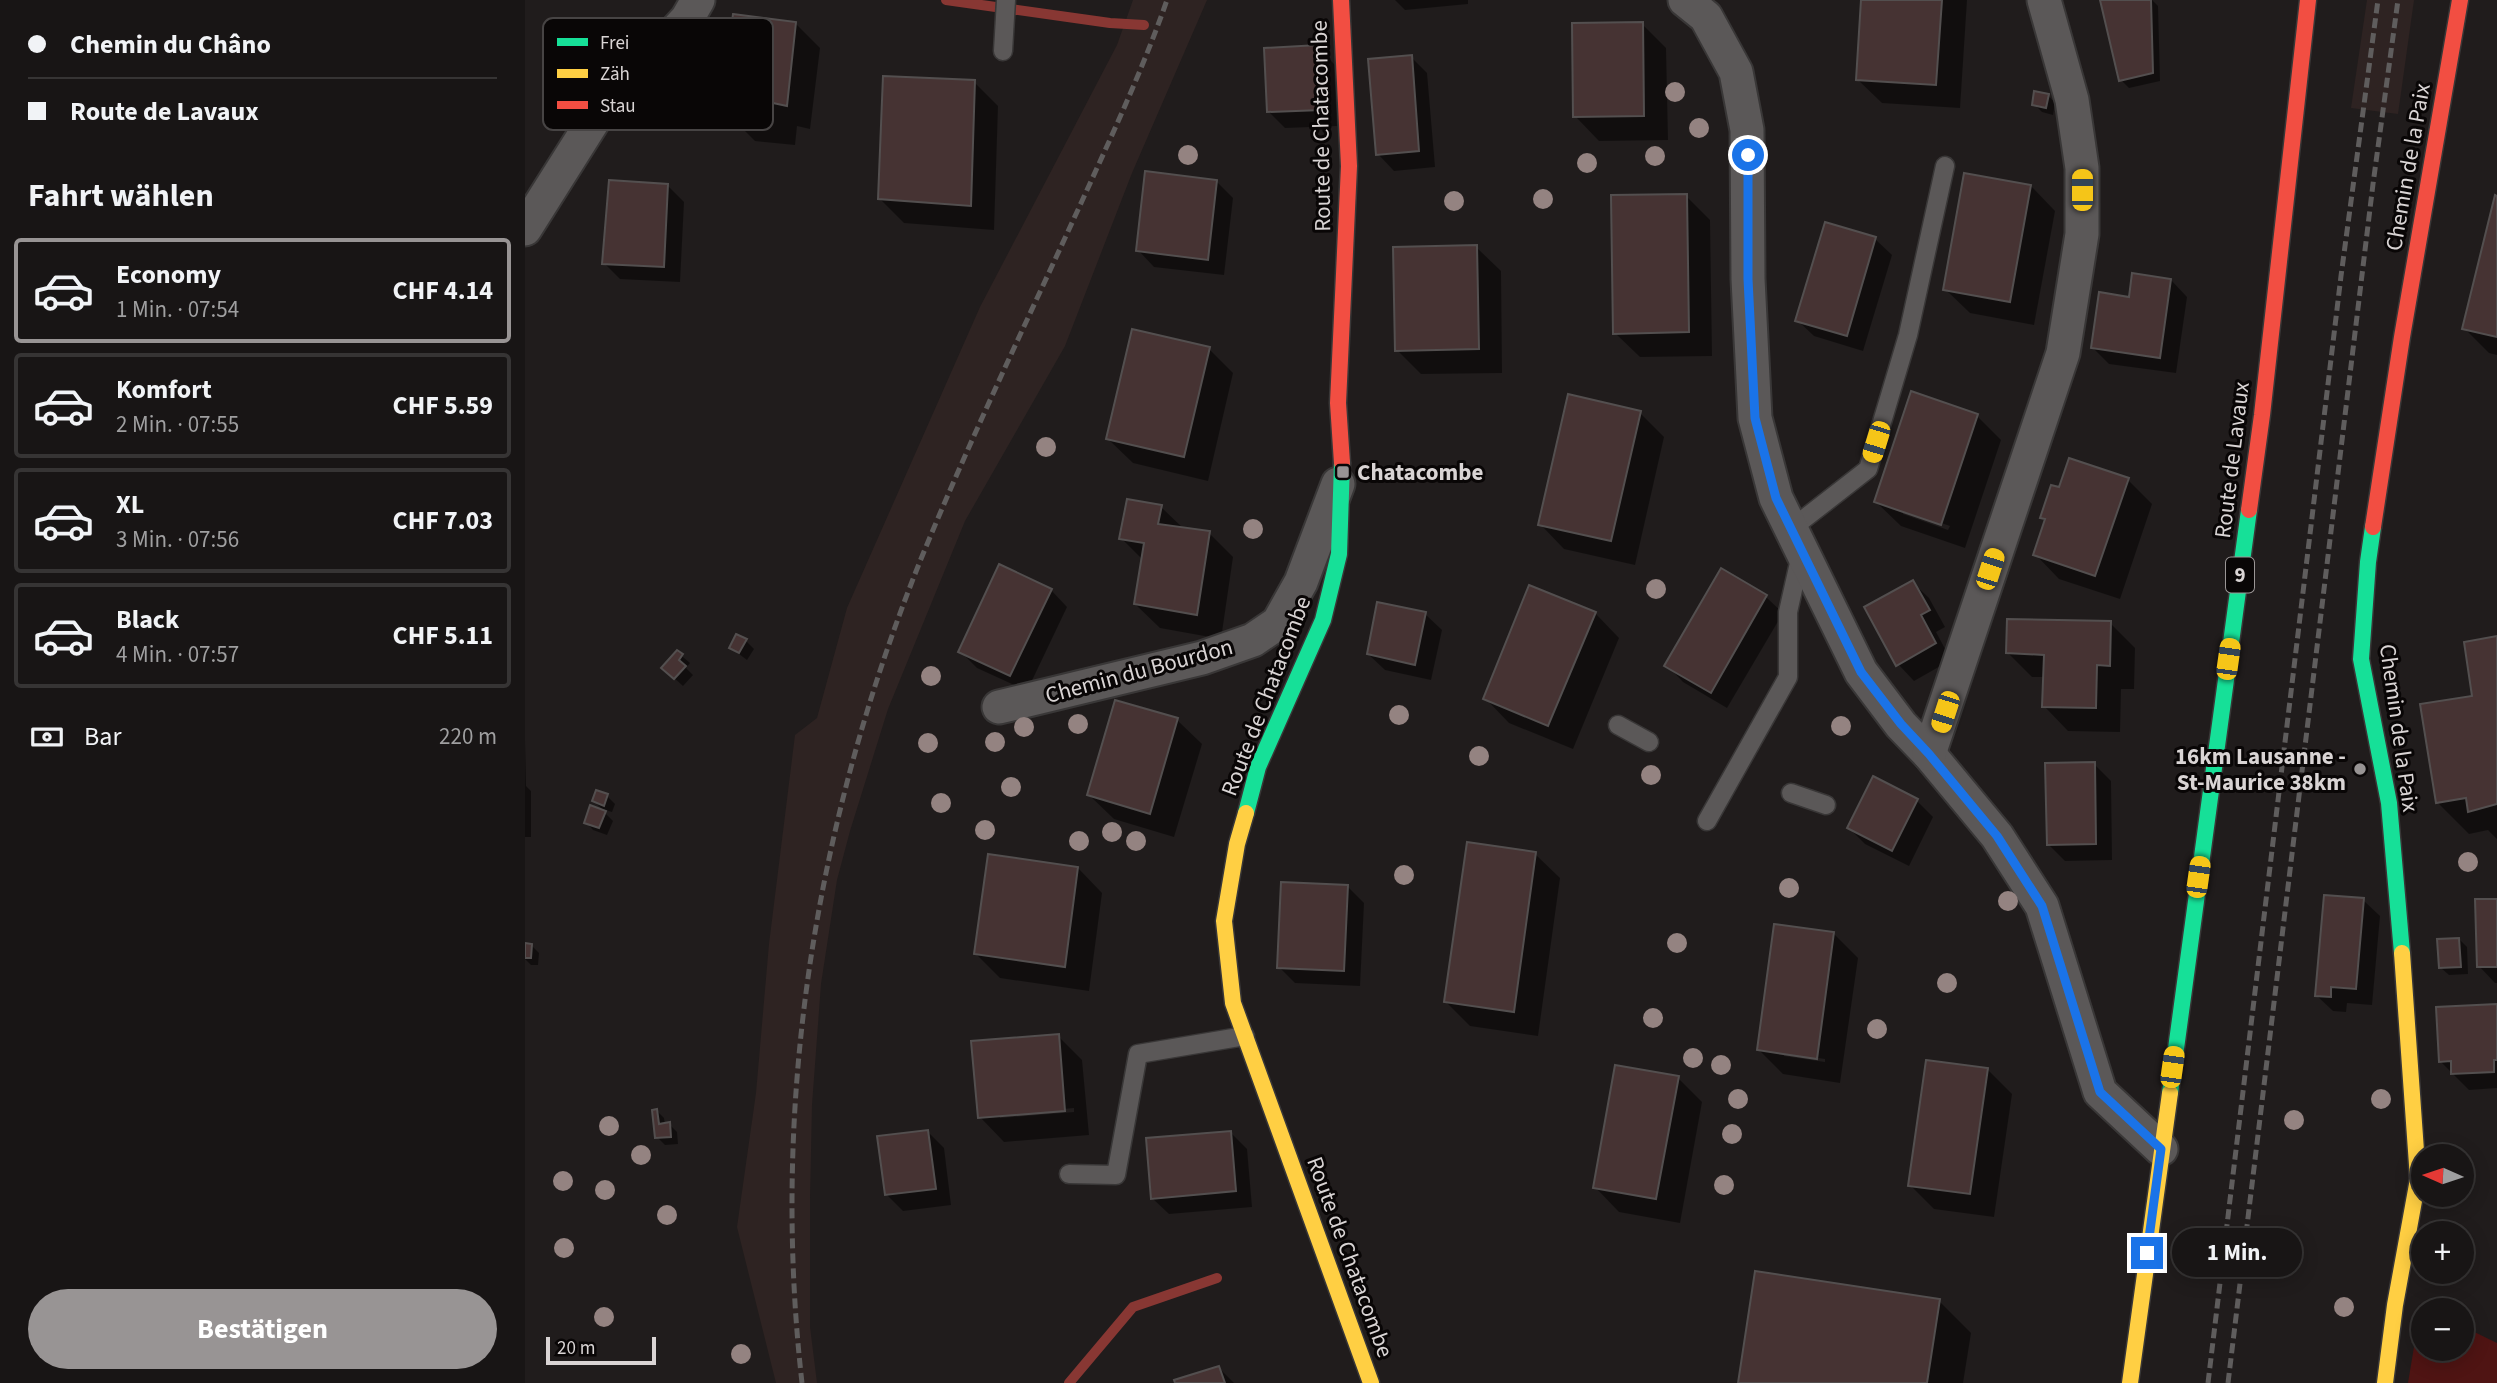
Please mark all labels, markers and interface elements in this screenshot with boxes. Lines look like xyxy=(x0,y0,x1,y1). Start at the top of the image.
legend xyxy=(543,18,773,130)
street label: Route de Chatacombe xyxy=(1303,20,1339,232)
text: Chemin du Châno xyxy=(70,26,271,63)
text: Frei xyxy=(600,30,630,57)
text: Zäh xyxy=(600,61,630,88)
street label: Chemin de la Paix xyxy=(2377,81,2439,253)
text: Route de Lavaux xyxy=(70,93,259,130)
text: Stau xyxy=(600,93,636,120)
route start xyxy=(1732,139,1764,171)
car xyxy=(2072,169,2093,211)
text: Fahrt wählen xyxy=(28,173,214,219)
text: Economy xyxy=(116,256,221,293)
icon: car xyxy=(32,259,95,322)
text: CHF 4.14 xyxy=(393,272,493,309)
text: 1 Min. · 07:54 xyxy=(116,293,239,326)
text: Komfort xyxy=(116,371,212,408)
icon: car xyxy=(32,374,95,437)
street label: Route de Lavaux xyxy=(2206,380,2258,540)
text: CHF 5.59 xyxy=(393,387,493,424)
text: 2 Min. · 07:55 xyxy=(116,408,239,441)
car xyxy=(1860,419,1893,465)
place label: Chatacombe xyxy=(1357,456,1483,489)
marker: Chatacombe xyxy=(1335,464,1351,480)
text: XL xyxy=(116,486,144,523)
icon: car xyxy=(32,489,95,552)
text: CHF 7.03 xyxy=(393,502,493,539)
text: 3 Min. · 07:56 xyxy=(116,523,239,556)
car xyxy=(1974,546,2007,592)
road number: 9 xyxy=(2226,558,2254,592)
street label: Route de Chatacombe xyxy=(1213,591,1319,801)
text: Black xyxy=(116,601,179,638)
icon: car xyxy=(32,604,95,667)
text: CHF 5.11 xyxy=(393,617,493,654)
street label: Chemin du Bourdon xyxy=(1042,630,1236,712)
car xyxy=(2215,637,2242,681)
text: 4 Min. · 07:57 xyxy=(116,638,239,671)
street label: Chemin de la Paix xyxy=(2371,642,2427,814)
car xyxy=(1929,689,1962,735)
icon: cash xyxy=(28,718,66,756)
text: Bar xyxy=(84,718,121,755)
text: 220 m xyxy=(439,720,497,753)
place label: 16km Lausanne - St-Maurice 38km xyxy=(2175,740,2346,799)
marker: 16km Lausanne - St-Maurice 38km xyxy=(2352,761,2368,777)
car xyxy=(2185,855,2212,899)
car xyxy=(2159,1045,2186,1089)
north arrow xyxy=(2411,1144,2475,1208)
map controls xyxy=(2411,1144,2474,1361)
street label: Route de Chatacombe xyxy=(1298,1152,1402,1362)
button: + xyxy=(2411,1221,2474,1284)
callout: 1 Min. xyxy=(2171,1228,2301,1278)
text: 1 Min. xyxy=(2207,1236,2267,1269)
route end xyxy=(2131,1237,2163,1269)
button: Bestätigen xyxy=(28,1289,497,1369)
button: − xyxy=(2411,1298,2474,1361)
scale bar xyxy=(546,1334,656,1366)
text: 20 m xyxy=(557,1335,595,1362)

